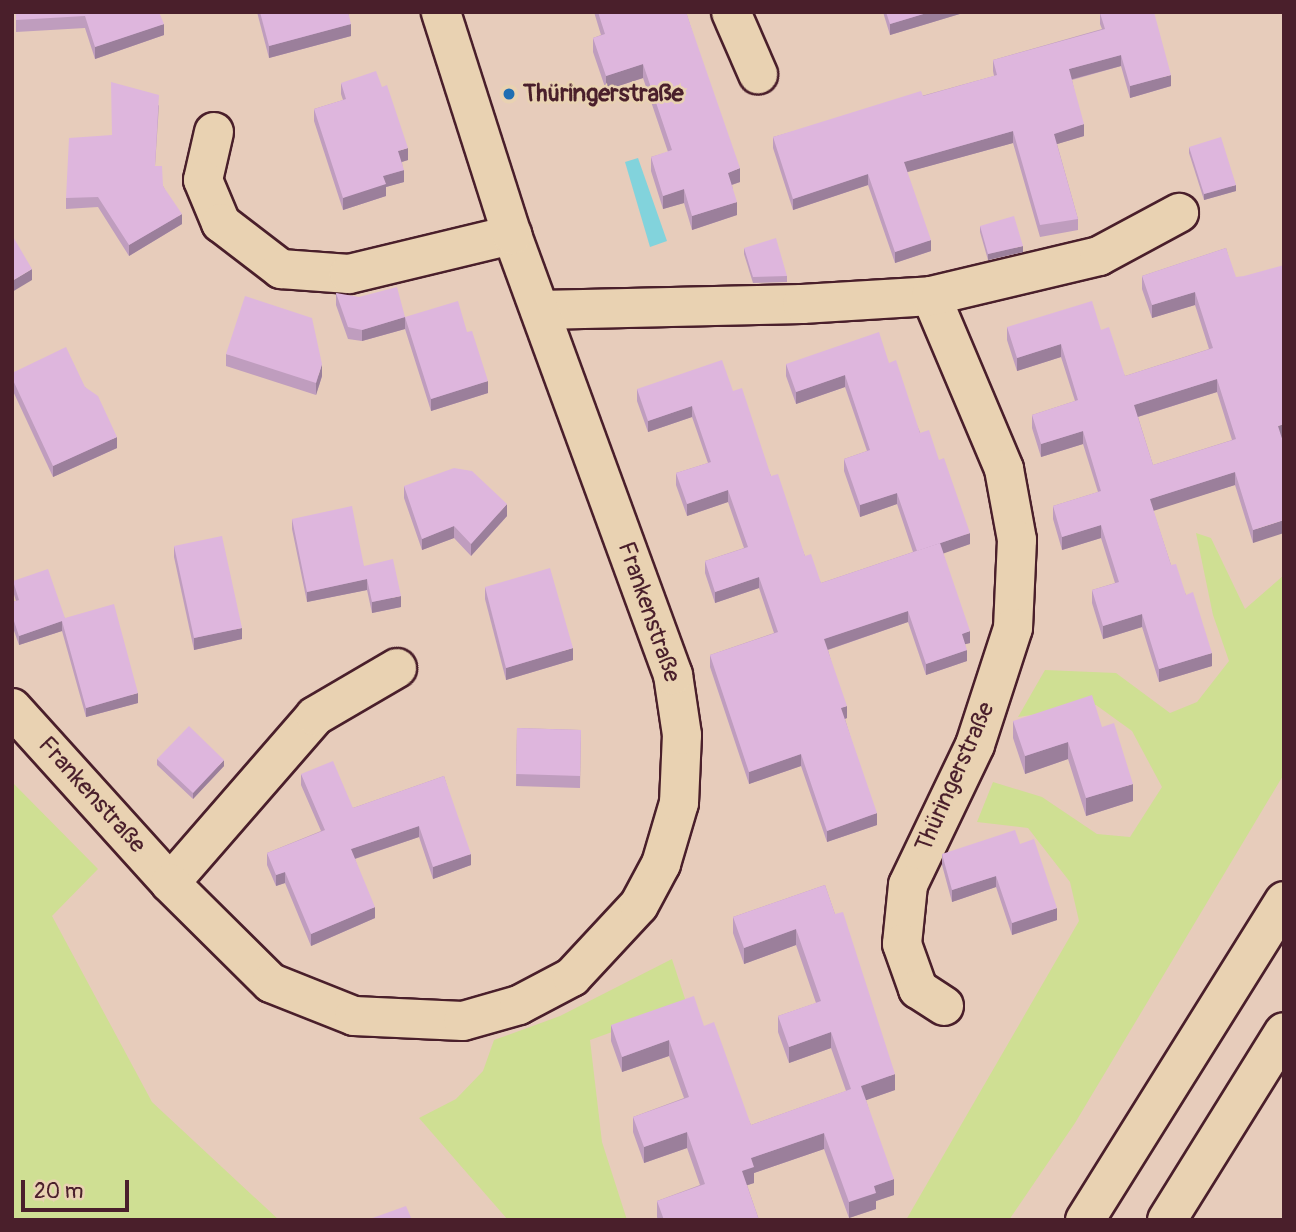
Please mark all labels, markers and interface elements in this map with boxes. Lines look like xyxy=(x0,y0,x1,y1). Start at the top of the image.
place label: Thüringerstraße xyxy=(523,80,684,108)
marker: Thüringerstraße xyxy=(501,86,517,102)
street label: Frankenstraße xyxy=(612,538,686,686)
street label: Thüringerstraße xyxy=(909,698,1001,856)
street label: Frankenstraße xyxy=(32,731,152,859)
scale bar xyxy=(24,1166,133,1210)
text: 20 m xyxy=(34,1178,83,1205)

